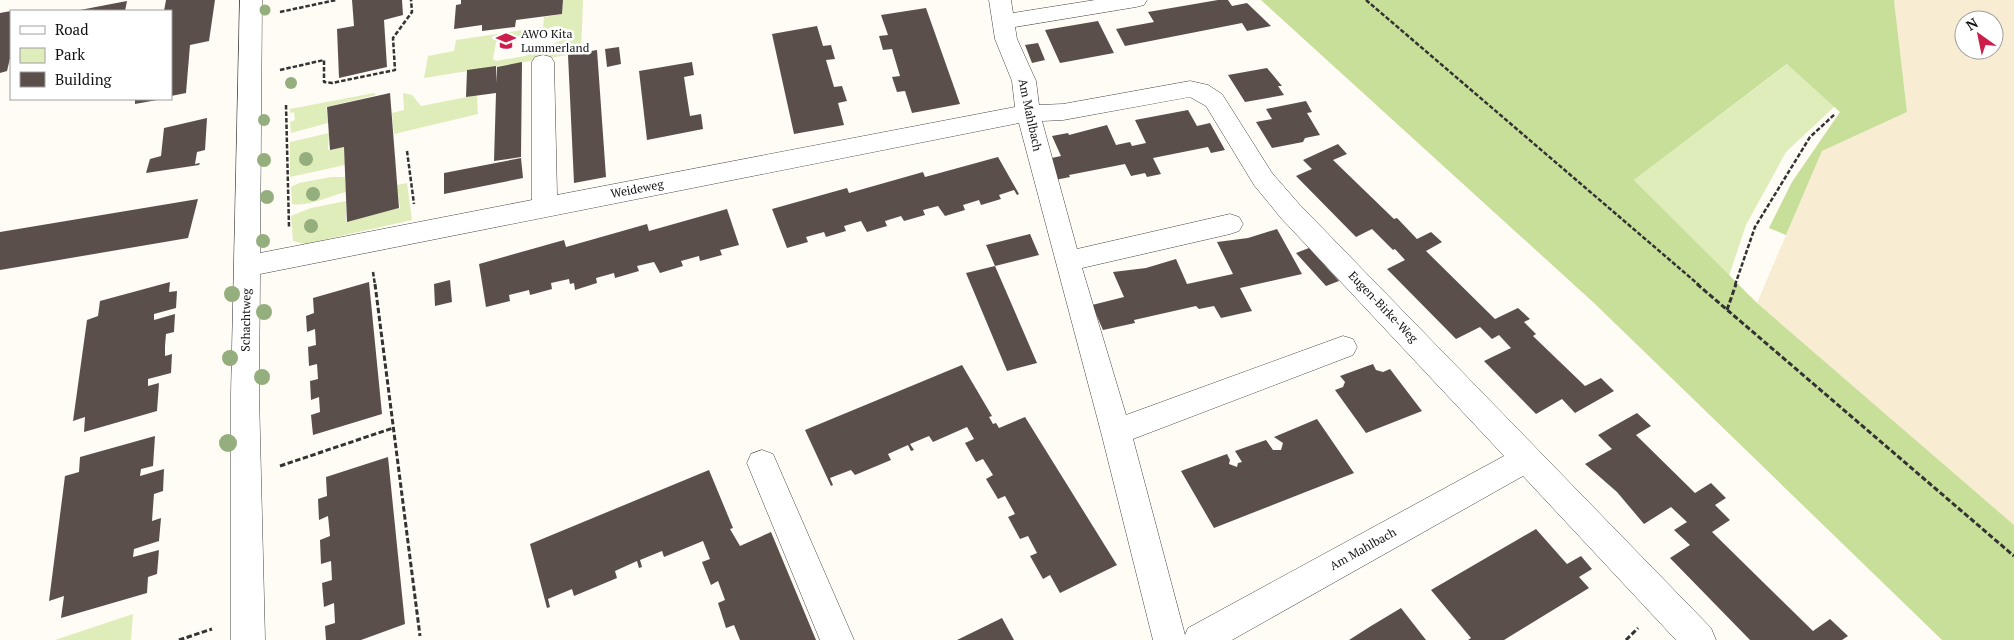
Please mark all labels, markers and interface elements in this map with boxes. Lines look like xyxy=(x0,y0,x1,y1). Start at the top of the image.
legend xyxy=(10,10,172,100)
north arrow xyxy=(1954,10,2004,60)
text: N xyxy=(1962,13,1982,35)
text: Road xyxy=(55,19,88,39)
place label: AWO Kita Lummerland xyxy=(521,26,590,55)
school or university icon: AWO Kita Lummerland xyxy=(495,30,517,52)
text: Park xyxy=(55,44,85,64)
text: Building xyxy=(55,69,113,89)
street label: Am Mahlbach xyxy=(1015,77,1046,153)
street label: Weideweg xyxy=(609,176,665,201)
street label: Eugen-Birke-Weg xyxy=(1346,268,1422,346)
street label: Schachtweg xyxy=(237,288,254,352)
street label: Am Mahlbach xyxy=(1327,524,1399,573)

